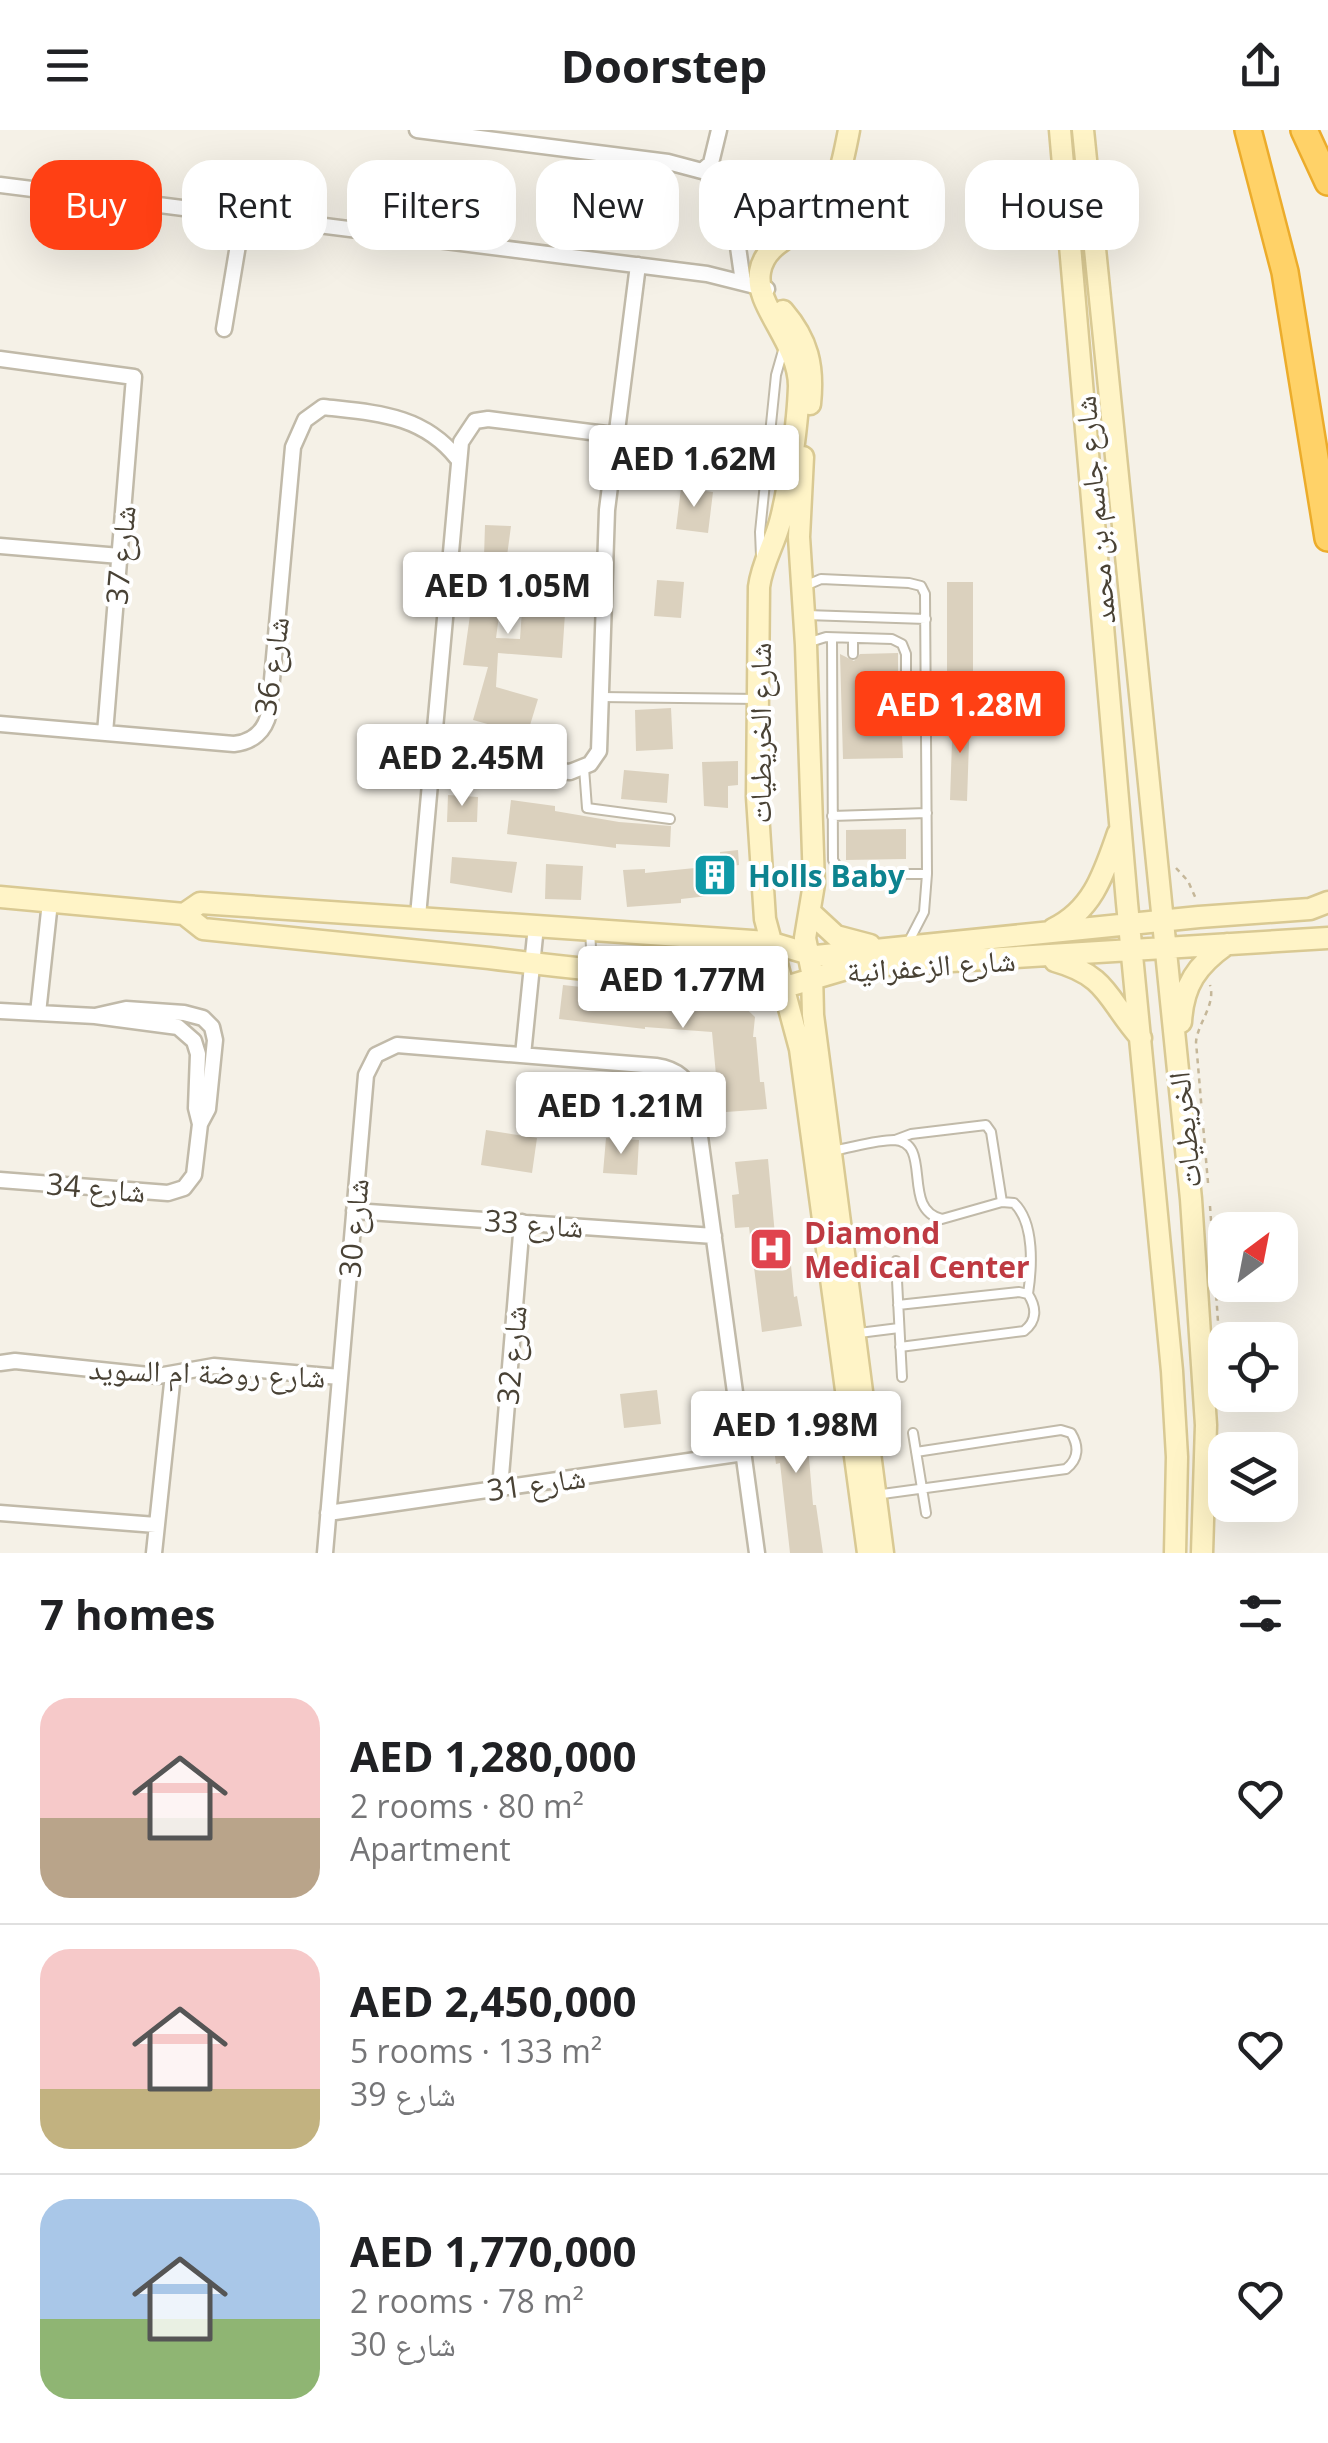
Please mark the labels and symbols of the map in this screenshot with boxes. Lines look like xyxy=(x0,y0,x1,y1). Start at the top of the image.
street label: شارع جاسم بن محمد xyxy=(1064,394,1125,626)
pin: AED 1.62M xyxy=(580,425,808,510)
street label: شارع 37 xyxy=(95,504,145,606)
pin: AED 1.05M xyxy=(394,552,622,637)
street label: شارع 36 xyxy=(244,614,298,718)
street label: شارع الخريطيات xyxy=(739,642,780,824)
pin: AED 1.28M xyxy=(846,671,1074,756)
pin: AED 2.45M xyxy=(348,724,576,809)
building icon: Holls Baby xyxy=(692,852,738,898)
place label: Holls Baby xyxy=(748,855,906,896)
street label: شارع الزعفرانية xyxy=(845,939,1017,991)
pin: AED 1.77M xyxy=(569,946,797,1031)
street label: الخريطيات xyxy=(1158,1070,1210,1190)
pin: AED 1.21M xyxy=(507,1072,735,1157)
street label: شارع 34 xyxy=(45,1162,147,1212)
street label: شارع 30 xyxy=(328,1177,378,1279)
street label: شارع 33 xyxy=(483,1199,585,1247)
place label: Diamond Medical Center xyxy=(804,1212,1030,1287)
north arrow xyxy=(1208,1212,1298,1302)
hospital icon: Diamond Medical Center xyxy=(748,1226,794,1272)
street label: شارع 32 xyxy=(486,1304,536,1406)
street label: شارع روضة ام السويد xyxy=(88,1347,326,1397)
pin: AED 1.98M xyxy=(682,1391,910,1476)
street label: شارع 31 xyxy=(484,1456,588,1510)

